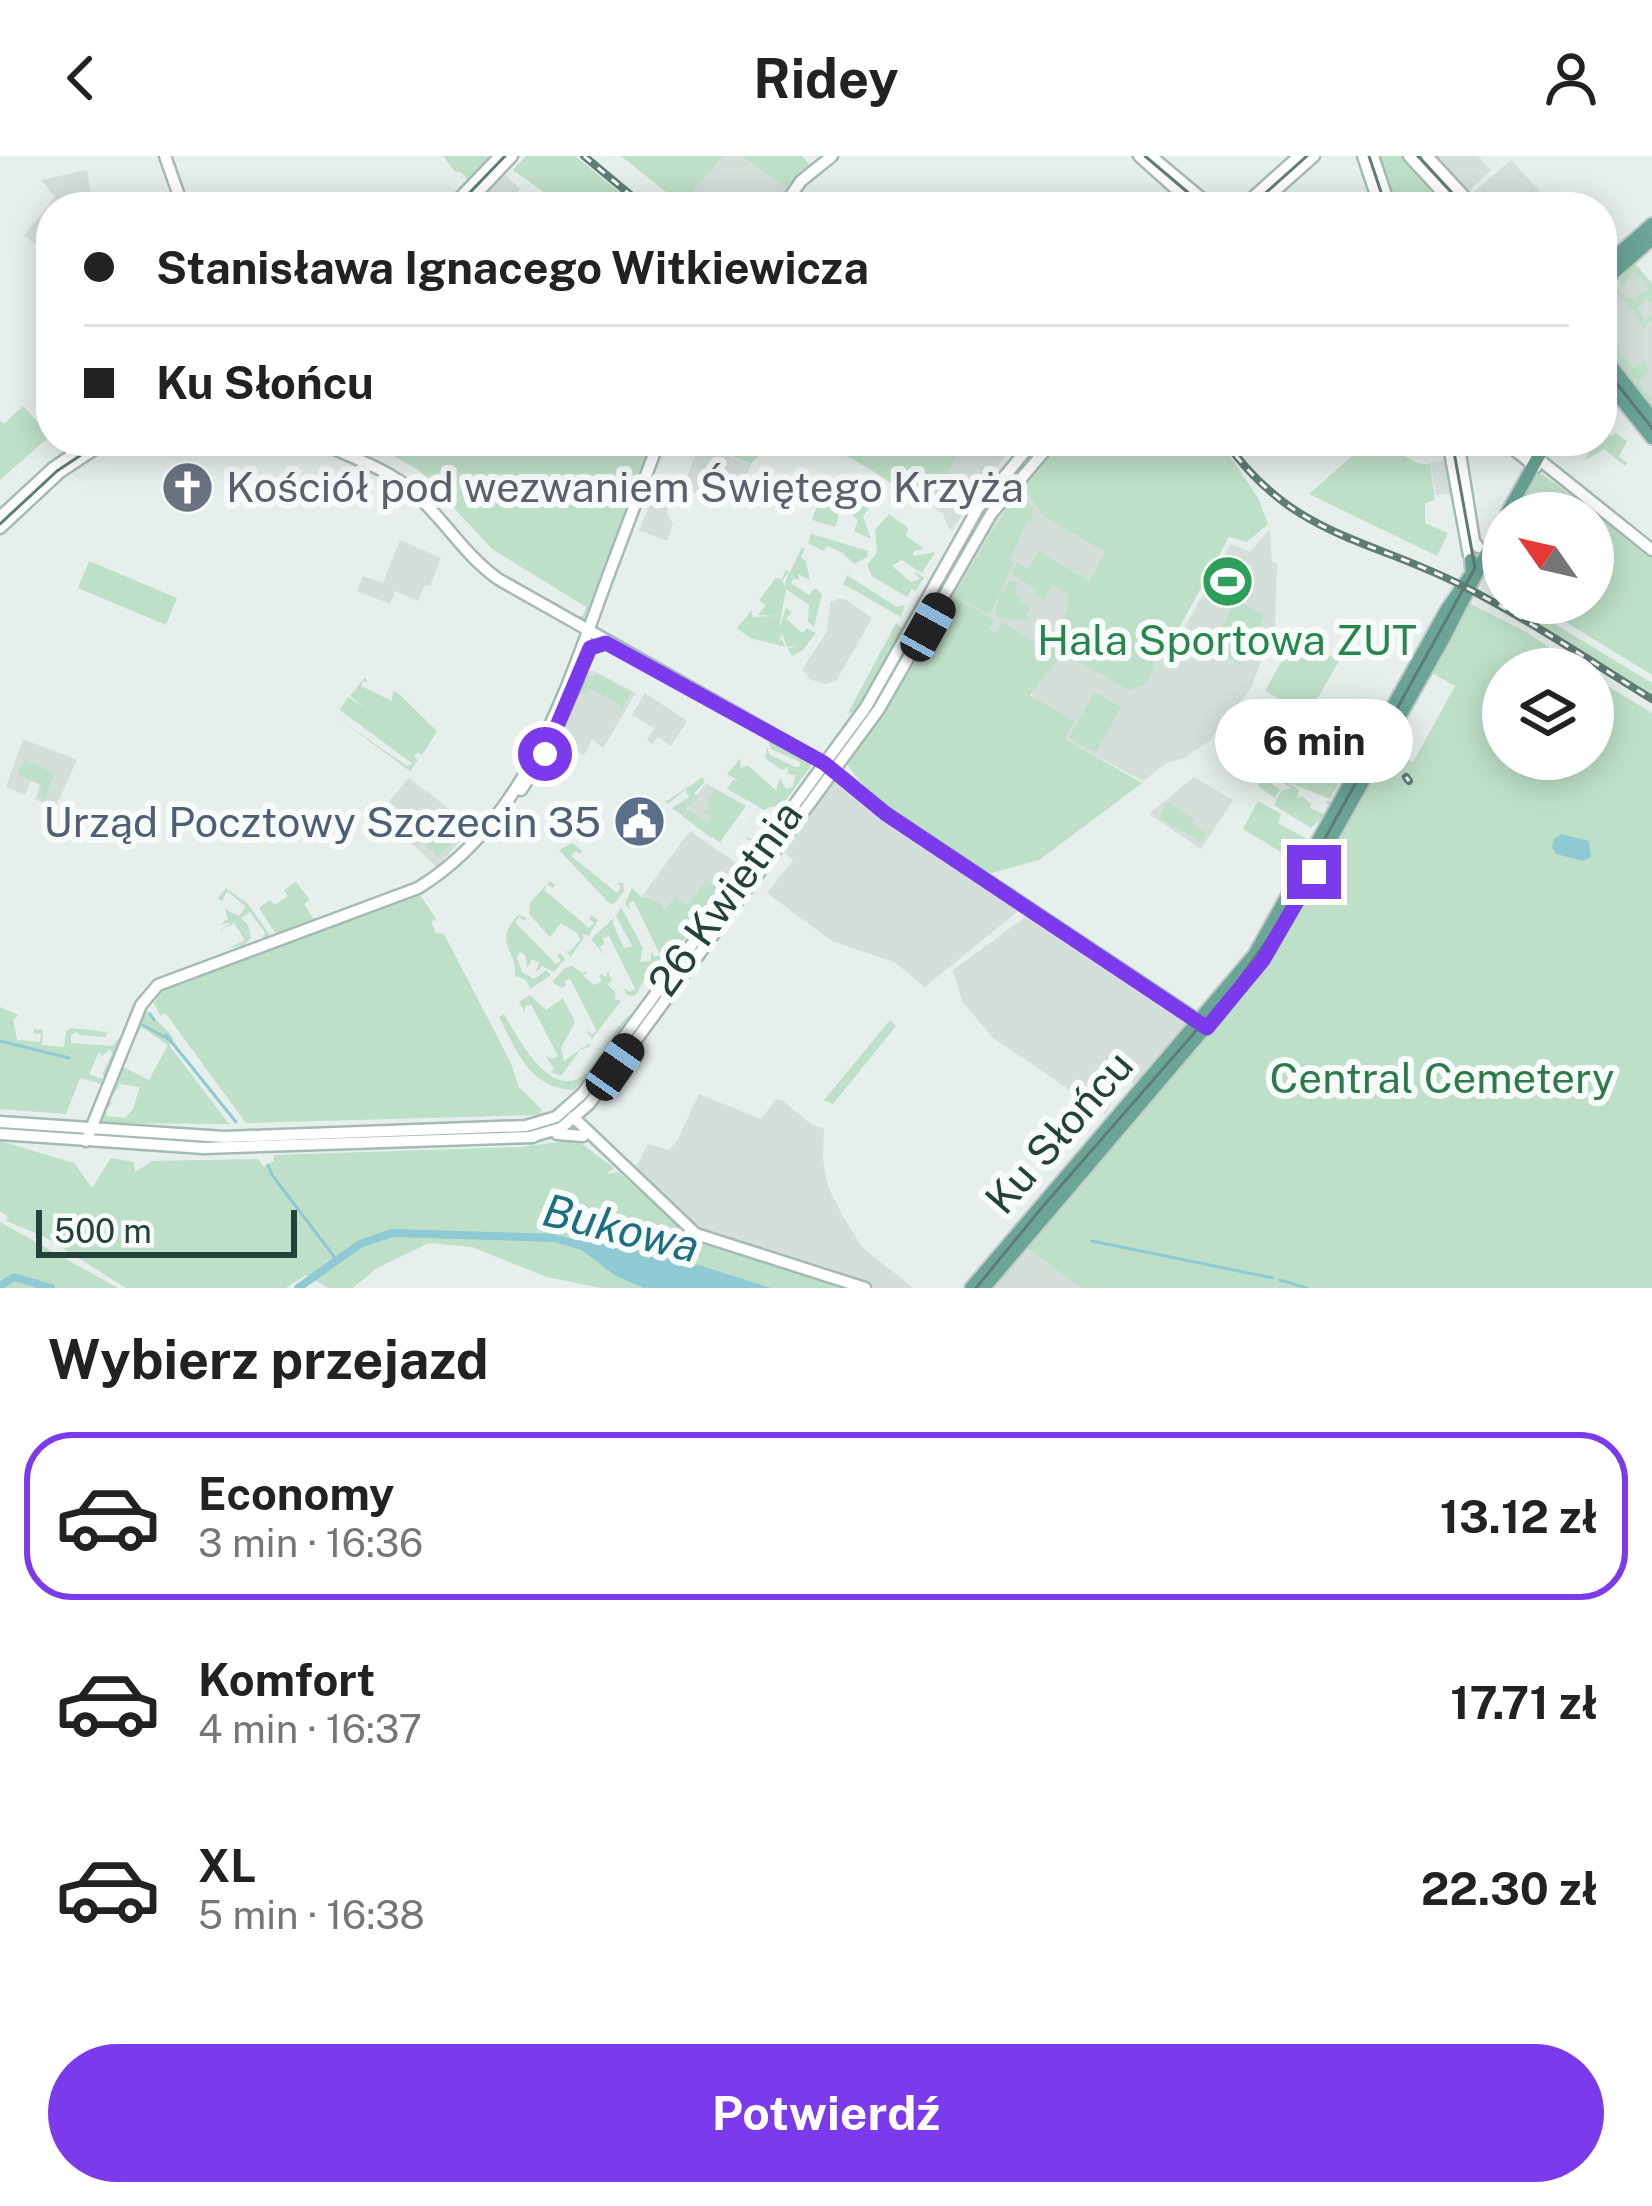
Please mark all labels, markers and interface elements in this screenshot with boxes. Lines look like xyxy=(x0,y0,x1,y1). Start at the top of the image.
icon: back xyxy=(48,45,114,111)
icon: person xyxy=(1538,45,1604,111)
text: Ridey xyxy=(753,47,899,110)
text: Stanisława Ignacego Witkiewicza xyxy=(156,241,869,294)
text: Ku Słońcu xyxy=(156,356,374,409)
church icon: Kościół pod wezwaniem Świętego Krzyża xyxy=(159,459,215,515)
place label: Kościół pod wezwaniem Świętego Krzyża xyxy=(226,462,1024,511)
north arrow xyxy=(1482,492,1614,624)
map controls xyxy=(1482,492,1614,780)
sports icon: Hala Sportowa ZUT xyxy=(1199,553,1255,609)
car xyxy=(895,587,961,667)
place label: Hala Sportowa ZUT xyxy=(1037,615,1417,664)
button: layers xyxy=(1482,648,1614,780)
callout: 6 min xyxy=(1215,698,1413,782)
text: 6 min xyxy=(1262,718,1366,764)
route start xyxy=(518,727,572,781)
street label: 26 Kwietnia xyxy=(638,791,812,1005)
public building icon: Urząd Pocztowy Szczecin 35 xyxy=(612,794,668,850)
place label: Urząd Pocztowy Szczecin 35 xyxy=(43,797,601,846)
route end xyxy=(1287,845,1341,899)
car xyxy=(580,1027,650,1107)
street label: Ku Słońcu xyxy=(975,1041,1142,1223)
park label: Central Cemetery xyxy=(1270,1053,1614,1102)
water label: Bukowa xyxy=(538,1183,705,1272)
scale bar xyxy=(36,1204,297,1257)
text: 500 m xyxy=(54,1212,152,1250)
text: Wybierz przejazd xyxy=(48,1328,489,1391)
icon: car xyxy=(54,1462,162,1570)
text: Economy xyxy=(198,1467,394,1520)
text: 13.12 zł xyxy=(1440,1490,1598,1543)
text: 3 min · 16:36 xyxy=(198,1520,423,1566)
icon: car xyxy=(54,1648,162,1756)
text: Komfort xyxy=(198,1653,375,1706)
text: 17.71 zł xyxy=(1450,1676,1598,1729)
text: 4 min · 16:37 xyxy=(198,1706,422,1752)
icon: car xyxy=(54,1834,162,1942)
text: XL xyxy=(198,1839,256,1892)
text: 22.30 zł xyxy=(1421,1862,1598,1915)
text: 5 min · 16:38 xyxy=(198,1892,425,1938)
button: Potwierdź xyxy=(48,2044,1604,2182)

